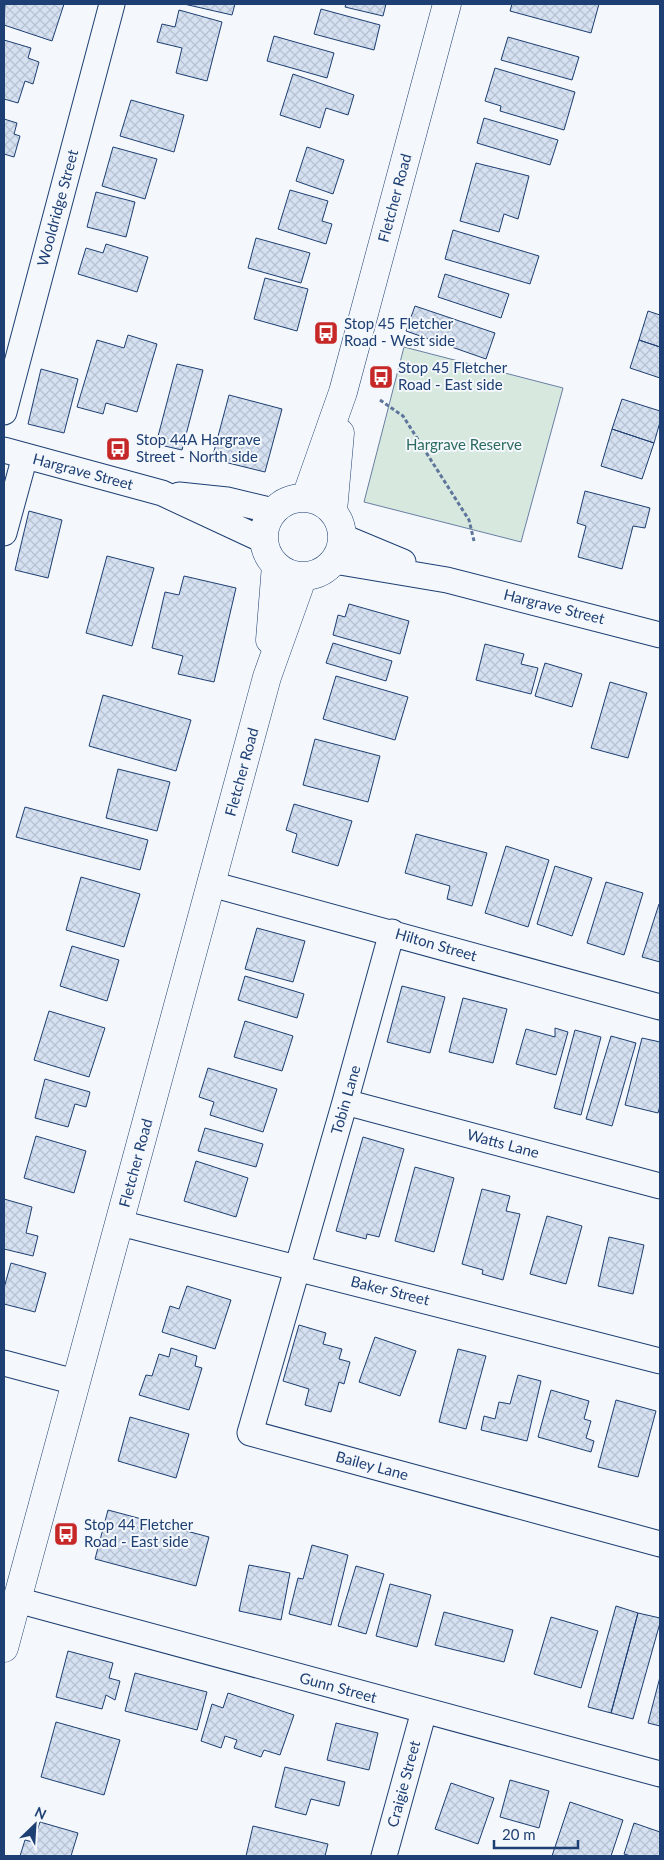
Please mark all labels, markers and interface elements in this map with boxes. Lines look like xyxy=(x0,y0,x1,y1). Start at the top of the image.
street label: Wooldridge Street xyxy=(33,147,81,268)
street label: Fletcher Road xyxy=(374,152,414,244)
place label: Stop 45 Fletcher Road - West side xyxy=(344,314,455,349)
bus stop icon: Stop 45 Fletcher Road - West side xyxy=(313,320,339,346)
place label: Stop 45 Fletcher Road - East side xyxy=(398,358,508,393)
bus stop icon: Stop 45 Fletcher Road - East side xyxy=(368,364,394,390)
place label: Stop 44A Hargrave Street - North side xyxy=(136,430,261,465)
park label: Hargrave Reserve xyxy=(406,435,522,453)
bus stop icon: Stop 44A Hargrave Street - North side xyxy=(105,436,131,462)
street label: Hargrave Street xyxy=(31,449,136,493)
street label: Hargrave Street xyxy=(502,585,607,627)
street label: Fletcher Road xyxy=(221,726,261,818)
street label: Hilton Street xyxy=(393,924,480,964)
street label: Tobin Lane xyxy=(327,1063,364,1136)
street label: Fletcher Road xyxy=(115,1117,155,1209)
street label: Watts Lane xyxy=(465,1125,541,1161)
street label: Baker Street xyxy=(349,1272,432,1309)
street label: Bailey Lane xyxy=(334,1447,411,1483)
place label: Stop 44 Fletcher Road - East side xyxy=(84,1515,194,1550)
bus stop icon: Stop 44 Fletcher Road - East side xyxy=(53,1521,79,1547)
street label: Gunn Street xyxy=(298,1668,379,1706)
street label: Craigie Street xyxy=(383,1738,423,1829)
north arrow xyxy=(10,1800,60,1850)
text: N xyxy=(32,1803,49,1823)
scale bar xyxy=(494,1818,578,1850)
text: 20 m xyxy=(502,1825,536,1843)

